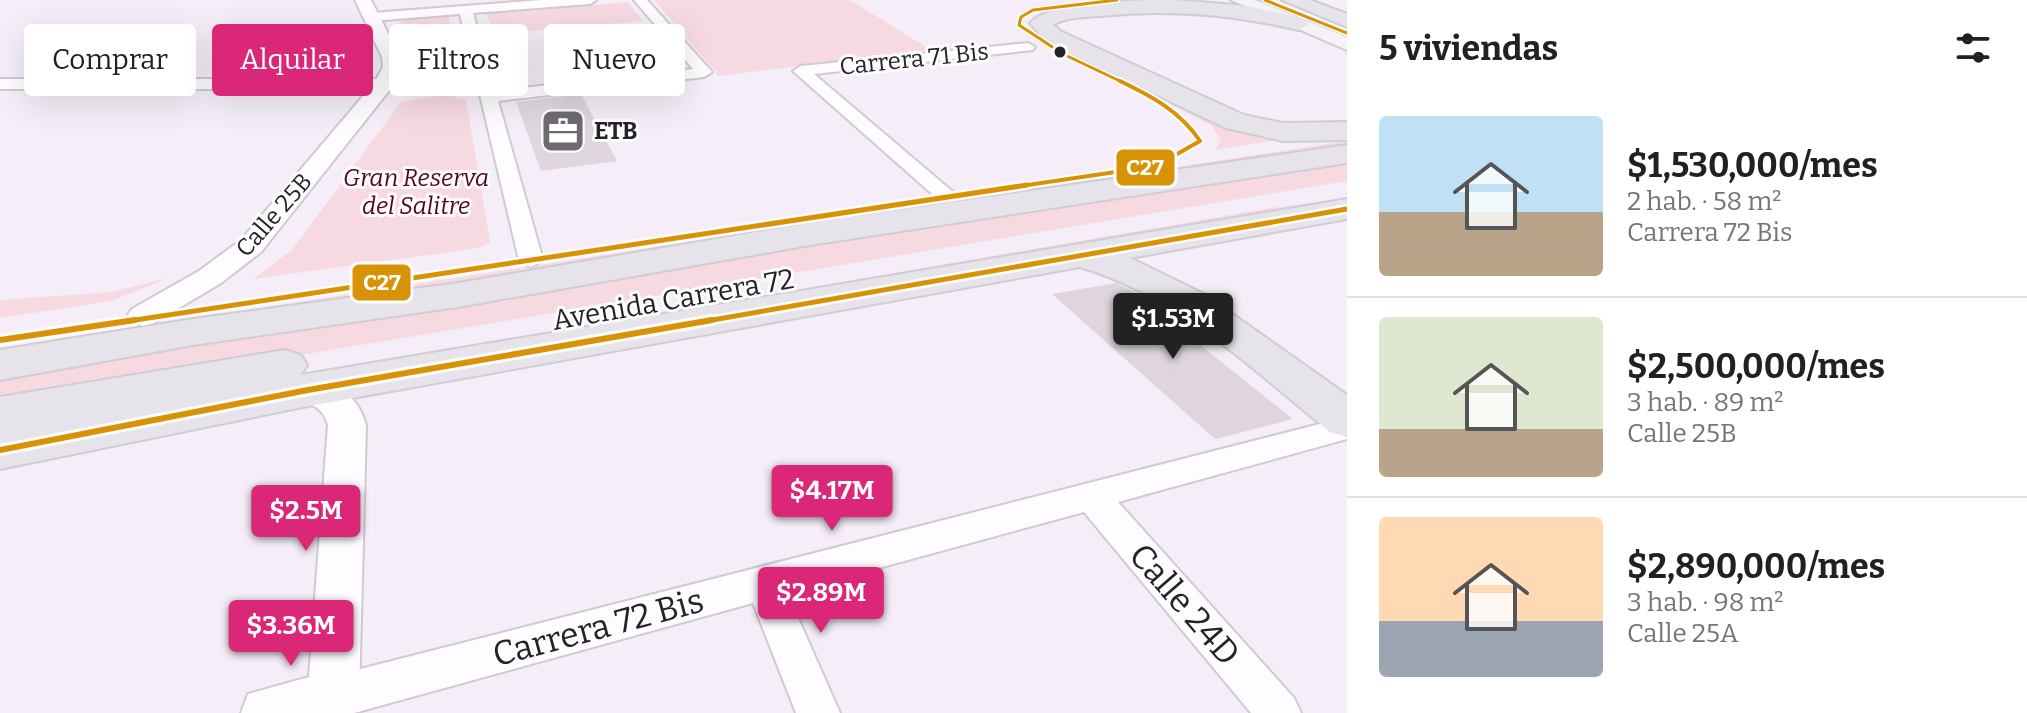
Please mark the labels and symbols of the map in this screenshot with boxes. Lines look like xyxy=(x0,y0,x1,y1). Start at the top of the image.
street label: Carrera 71 Bis xyxy=(838,37,990,81)
unlabelled marker xyxy=(1052,44,1068,60)
office icon: ETB xyxy=(539,107,587,155)
place label: ETB xyxy=(594,117,638,145)
line badge: C27 xyxy=(1115,148,1176,187)
text: C27 xyxy=(1126,154,1164,181)
park label: Gran Reserva del Salitre xyxy=(343,164,489,220)
street label: Calle 25B xyxy=(230,168,318,262)
street label: Avenida Carrera 72 xyxy=(550,262,796,337)
line badge: C27 xyxy=(351,263,412,302)
text: C27 xyxy=(363,269,401,296)
pin: $1.53M xyxy=(1108,293,1238,361)
pin: $4.17M xyxy=(767,465,897,533)
pin: $2.5M xyxy=(250,485,362,553)
street label: Calle 24D xyxy=(1121,535,1249,673)
pin: $2.89M xyxy=(756,567,886,635)
street label: Carrera 72 Bis xyxy=(488,580,708,675)
pin: $3.36M xyxy=(226,600,356,668)

